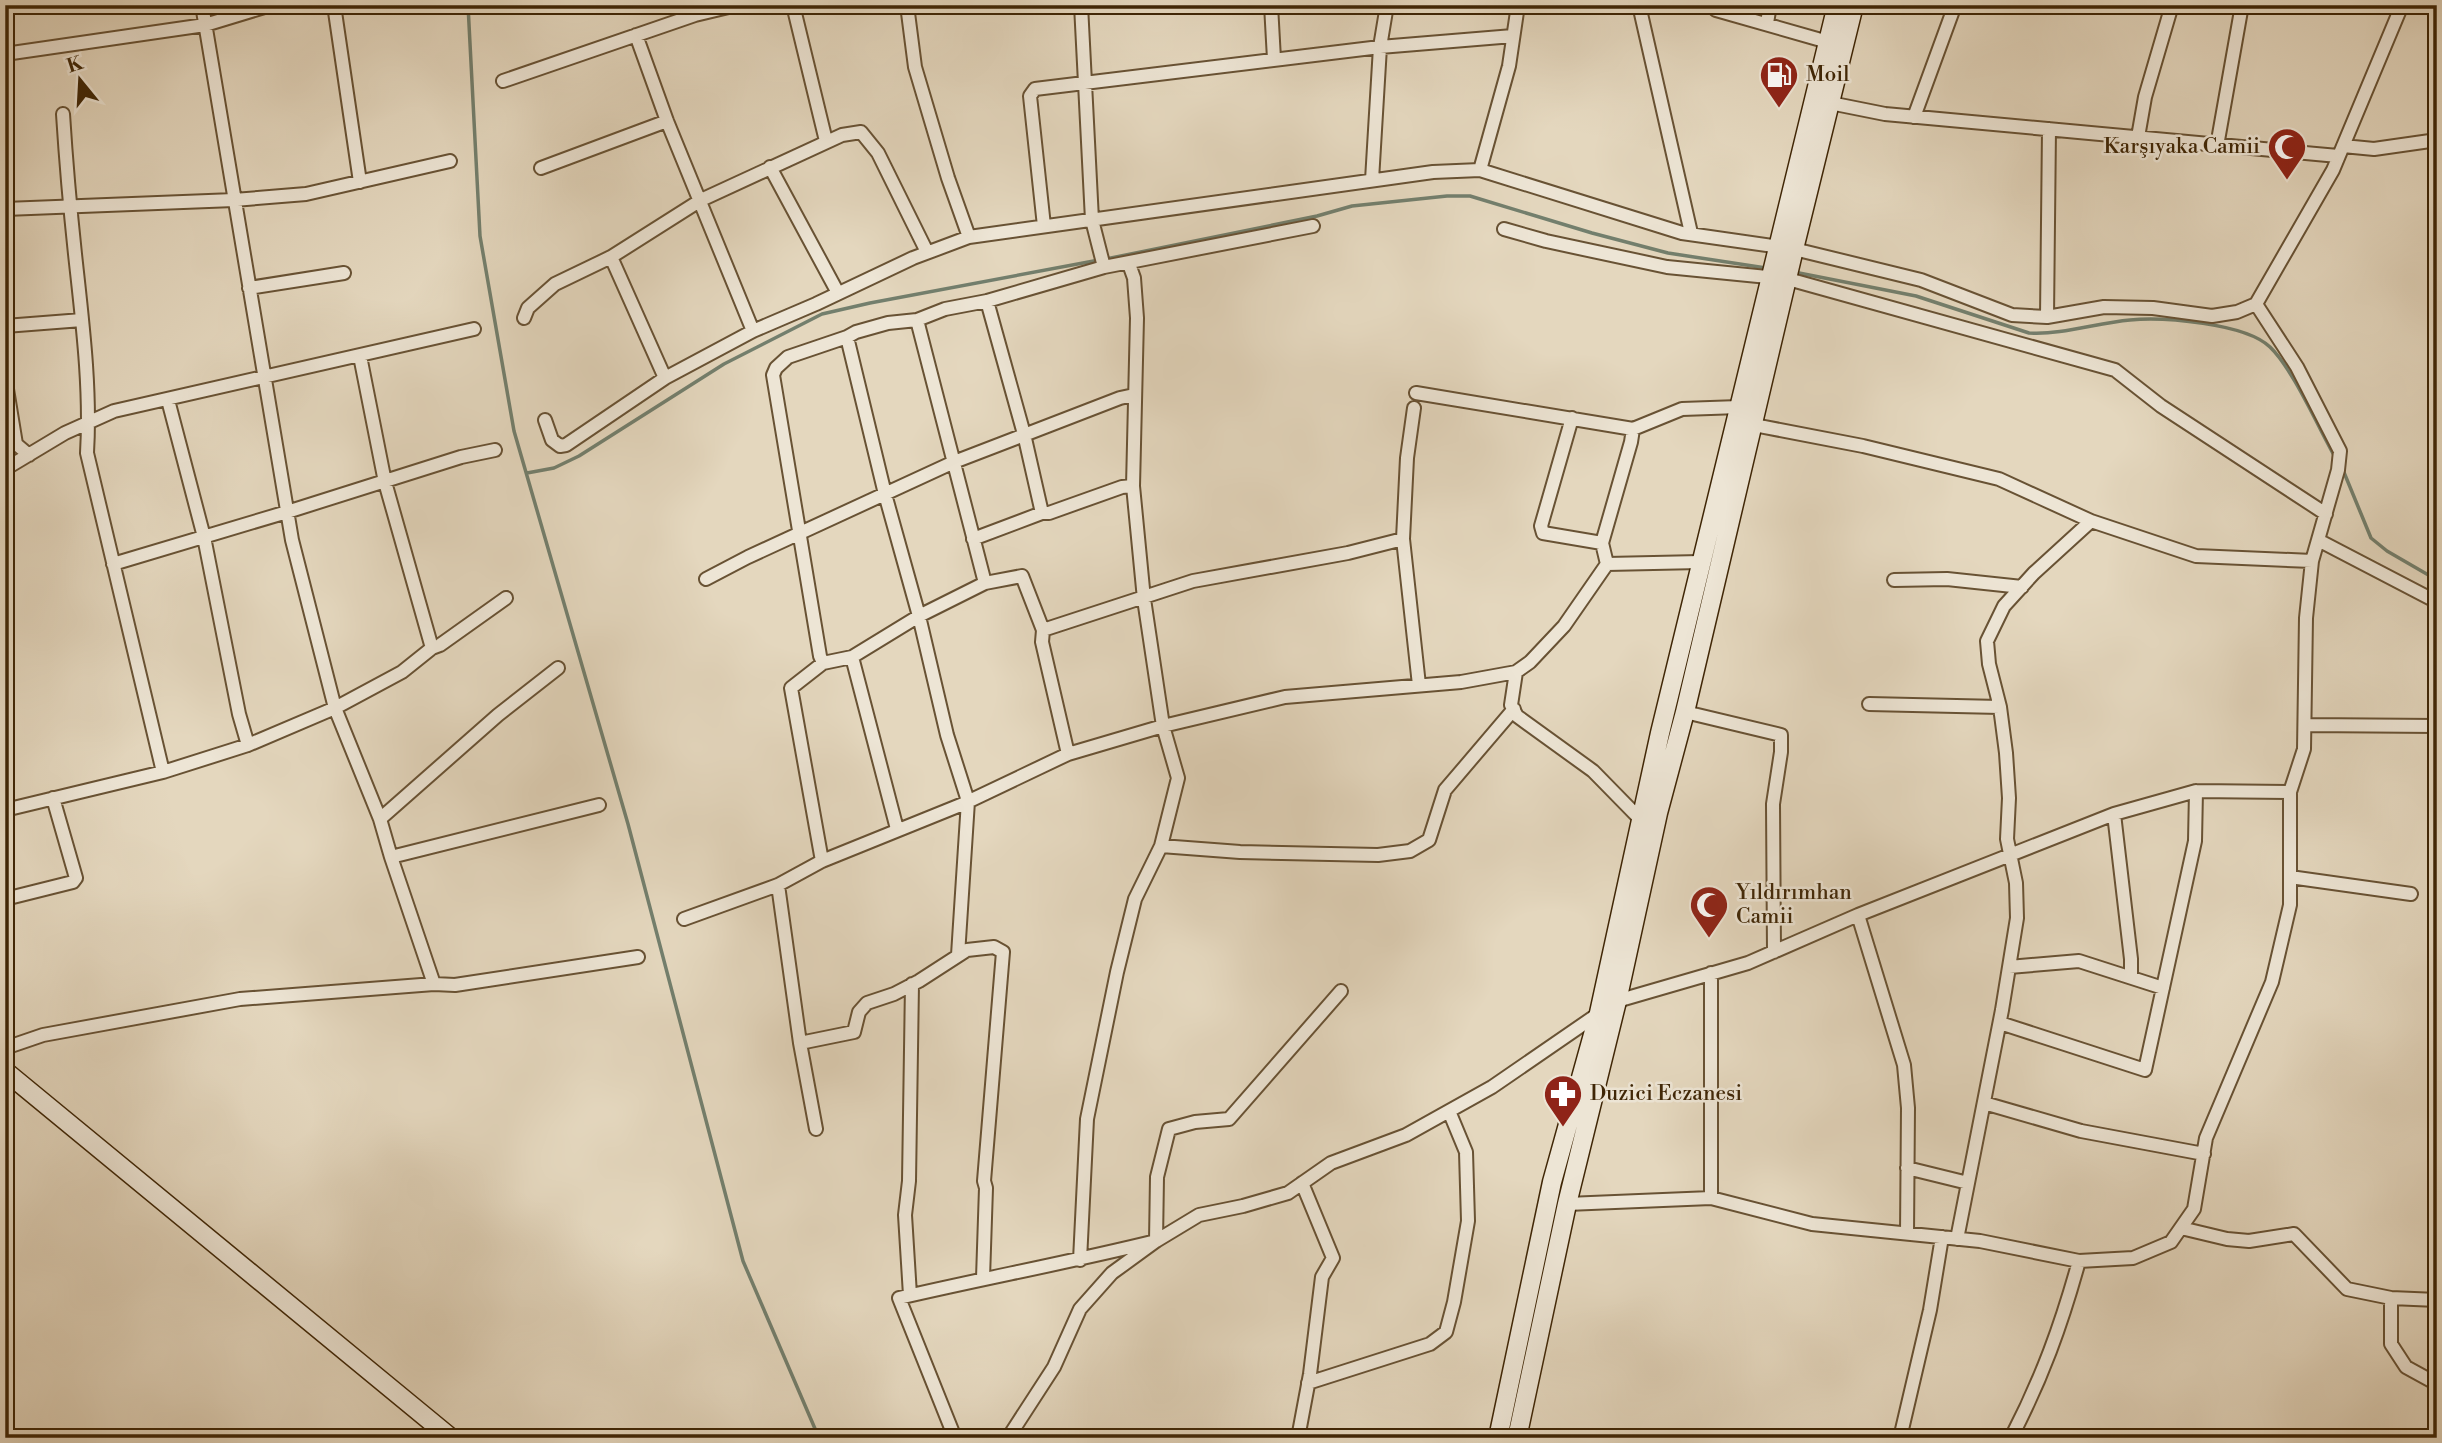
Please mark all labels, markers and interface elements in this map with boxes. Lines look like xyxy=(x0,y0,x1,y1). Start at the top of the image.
north arrow xyxy=(46,46,116,116)
text: K xyxy=(64,51,87,79)
fuel station icon: Moil xyxy=(1758,54,1800,109)
place label: Moil xyxy=(1806,62,1850,88)
mosque icon: Karşıyaka Camii xyxy=(2266,126,2308,181)
place label: Karşıyaka Camii xyxy=(2103,134,2260,160)
place label: Yıldırımhan Camii xyxy=(1735,880,1852,930)
mosque icon: Yıldırımhan Camii xyxy=(1688,884,1730,939)
pharmacy icon: Duzici Eczanesi xyxy=(1542,1073,1584,1128)
place label: Duzici Eczanesi xyxy=(1590,1081,1742,1107)

